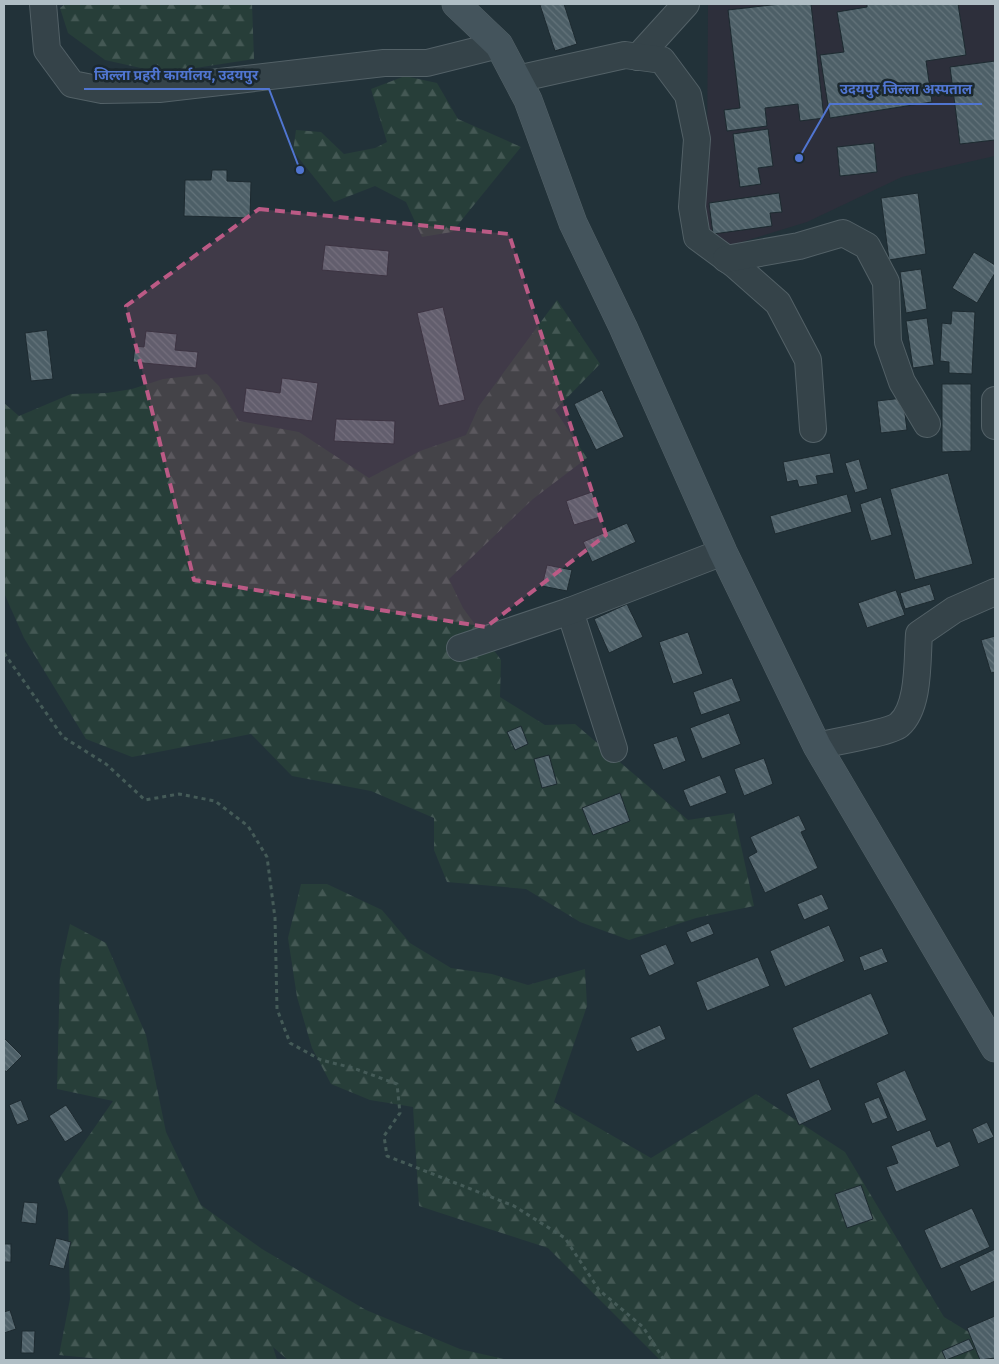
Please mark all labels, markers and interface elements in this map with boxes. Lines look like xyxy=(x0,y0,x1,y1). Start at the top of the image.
callout: जिल्ला प्रहरी कार्यालय, उदयपुर xyxy=(84,60,269,89)
text: जिल्ला प्रहरी कार्यालय, उदयपुर xyxy=(94,67,259,85)
callout: उदयपुर जिल्ला अस्पताल xyxy=(830,75,982,104)
text: उदयपुर जिल्ला अस्पताल xyxy=(840,81,973,99)

